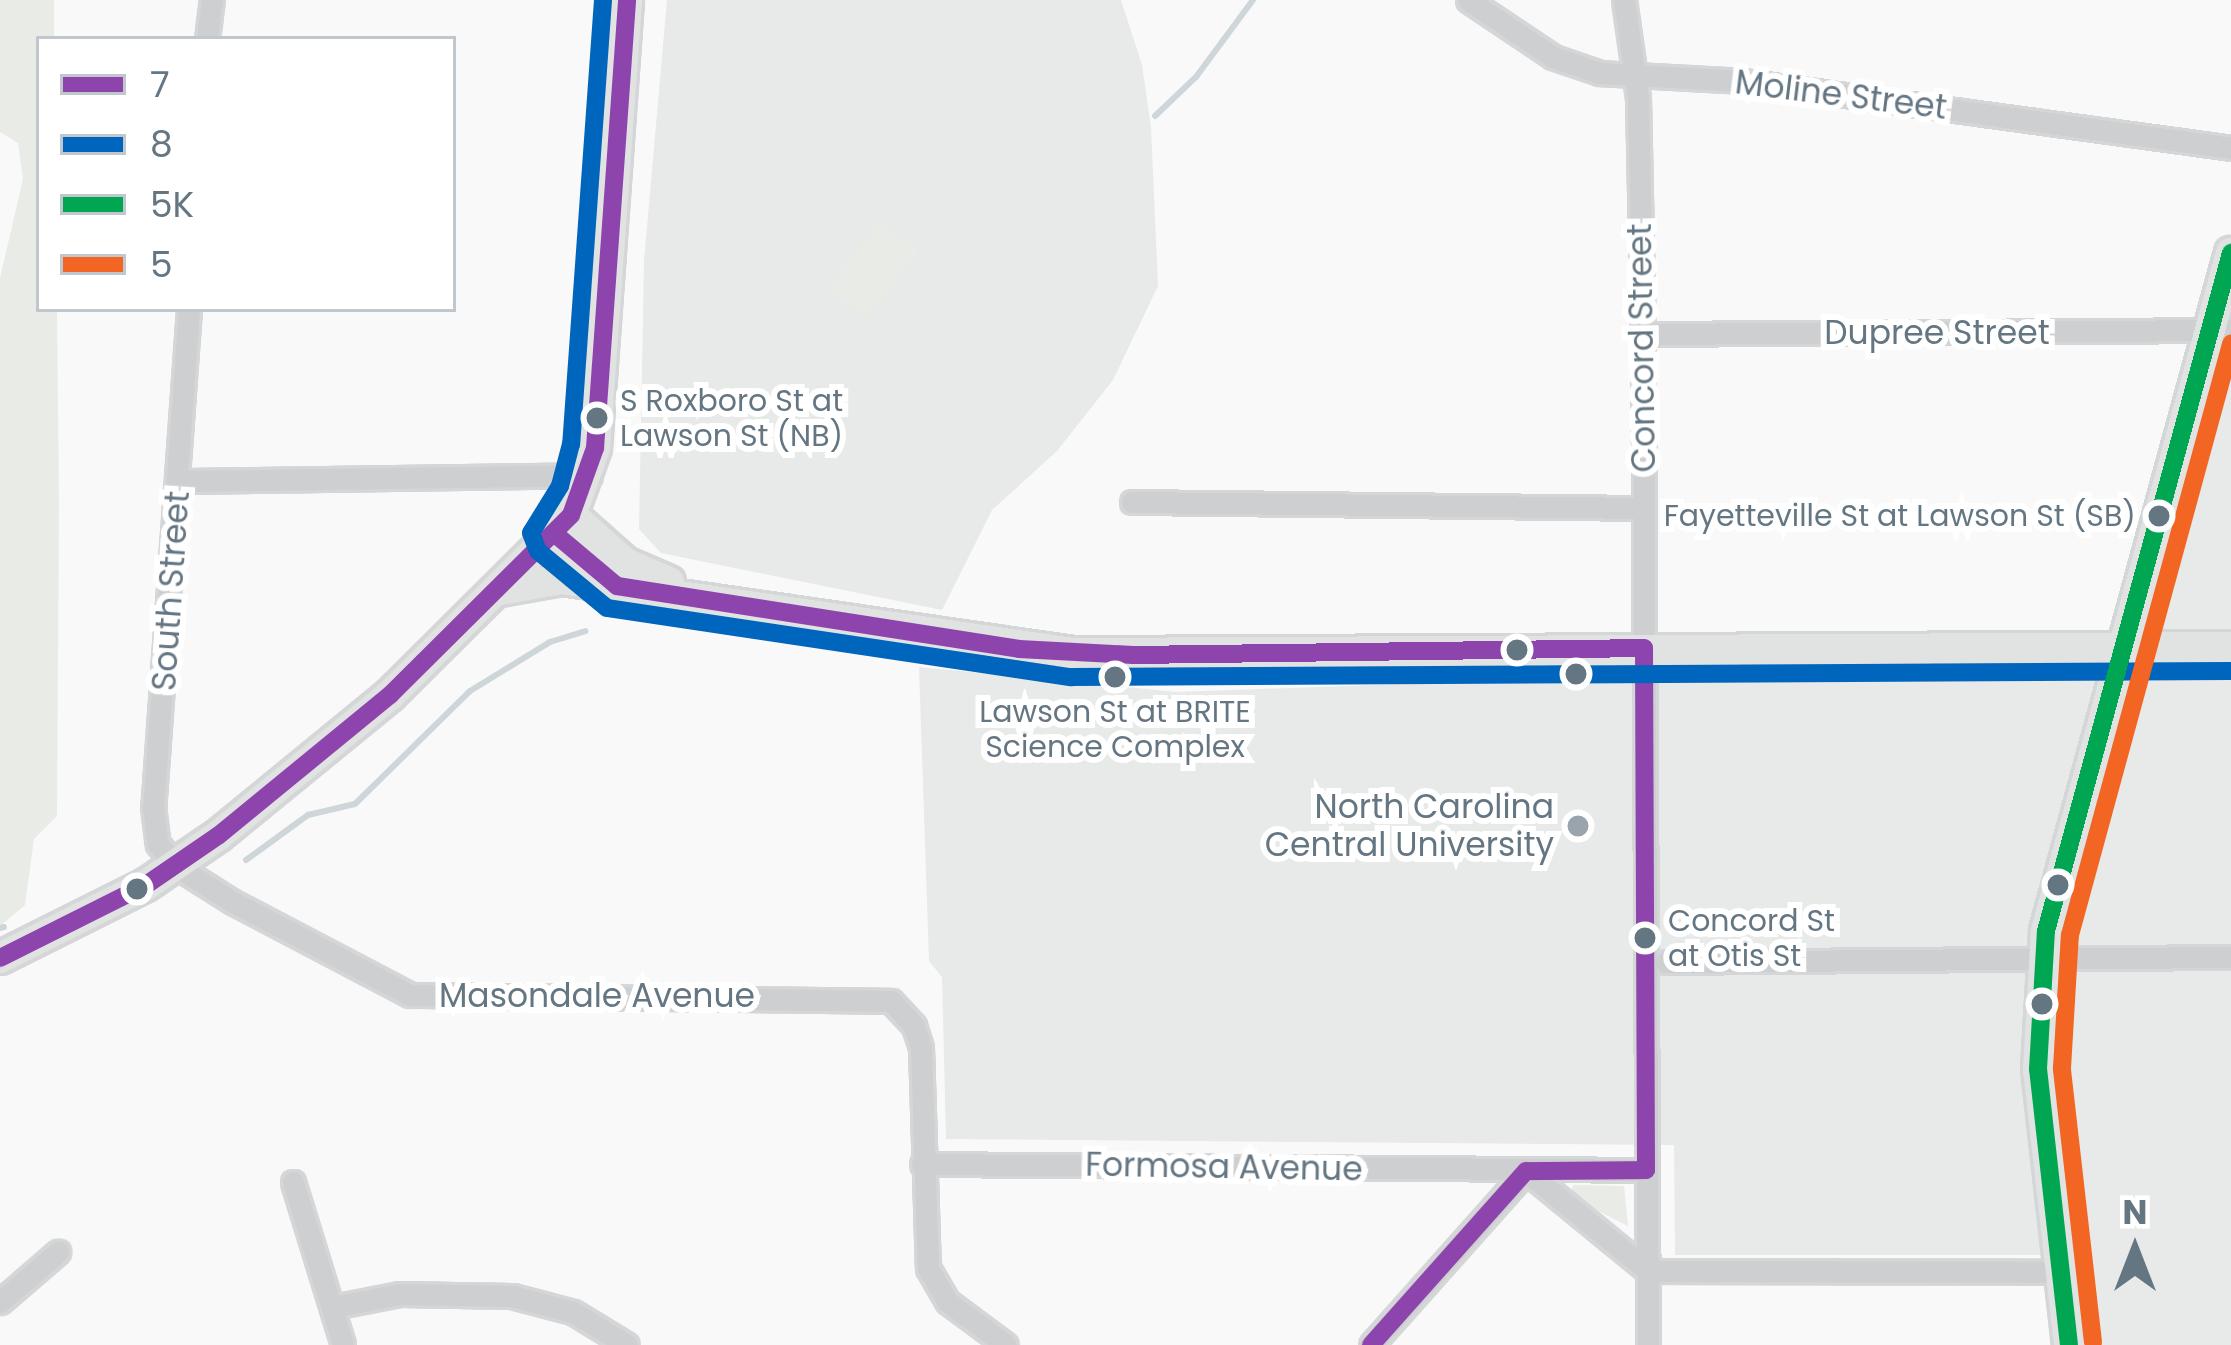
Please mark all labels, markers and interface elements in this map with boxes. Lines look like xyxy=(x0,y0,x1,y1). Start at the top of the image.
legend xyxy=(36,36,456,312)
text: 7 xyxy=(150,59,170,110)
street label: Moline Street xyxy=(1733,62,1949,128)
text: 8 xyxy=(150,119,173,170)
text: 5K xyxy=(150,179,194,230)
street label: Concord Street xyxy=(1620,223,1664,473)
text: 5 xyxy=(150,239,173,290)
street label: Dupree Street xyxy=(1824,313,2050,353)
place label: S Roxboro St at Lawson St (NB) xyxy=(620,383,843,454)
marker: S Roxboro St at Lawson St (NB) xyxy=(586,407,608,429)
street label: South Street xyxy=(144,490,198,692)
place label: Fayetteville St at Lawson St (SB) xyxy=(1664,498,2136,534)
marker: Fayetteville St at Lawson St (SB) xyxy=(2148,505,2170,527)
unlabelled marker xyxy=(1506,639,1528,661)
unlabelled marker xyxy=(1565,663,1587,685)
marker: Lawson St at BRITE Science Complex xyxy=(1104,666,1126,688)
place label: Lawson St at BRITE Science Complex xyxy=(979,694,1251,764)
place label: North Carolina Central University xyxy=(1265,787,1554,865)
marker: North Carolina Central University xyxy=(1565,813,1591,839)
unlabelled marker xyxy=(2047,874,2069,896)
unlabelled marker xyxy=(126,878,148,900)
place label: Concord St at Otis St xyxy=(1668,903,1835,974)
marker: Concord St at Otis St xyxy=(1634,927,1656,949)
street label: Masondale Avenue xyxy=(439,976,755,1016)
unlabelled marker xyxy=(2031,993,2053,1015)
street label: Formosa Avenue xyxy=(1085,1145,1363,1189)
north arrow xyxy=(2075,1189,2195,1309)
text: N xyxy=(2123,1189,2147,1236)

